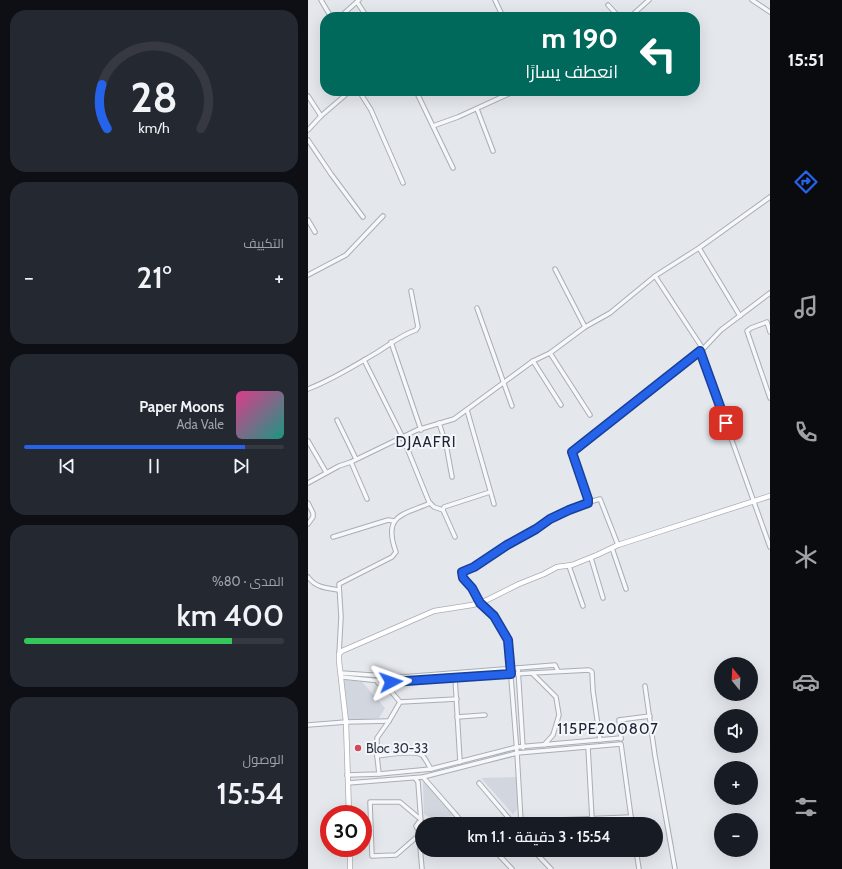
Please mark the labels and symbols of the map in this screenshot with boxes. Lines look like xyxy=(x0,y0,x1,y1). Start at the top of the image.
pin xyxy=(709,406,743,440)
district label: DJAAFRI xyxy=(396,433,456,451)
north arrow xyxy=(714,657,758,701)
position arrow xyxy=(370,661,412,703)
district label: 115PE200807 xyxy=(557,720,659,738)
place label: Bloc 30-33 xyxy=(366,740,428,756)
marker: Bloc 30-33 xyxy=(353,743,363,753)
speed limit sign: 30 xyxy=(320,805,372,857)

